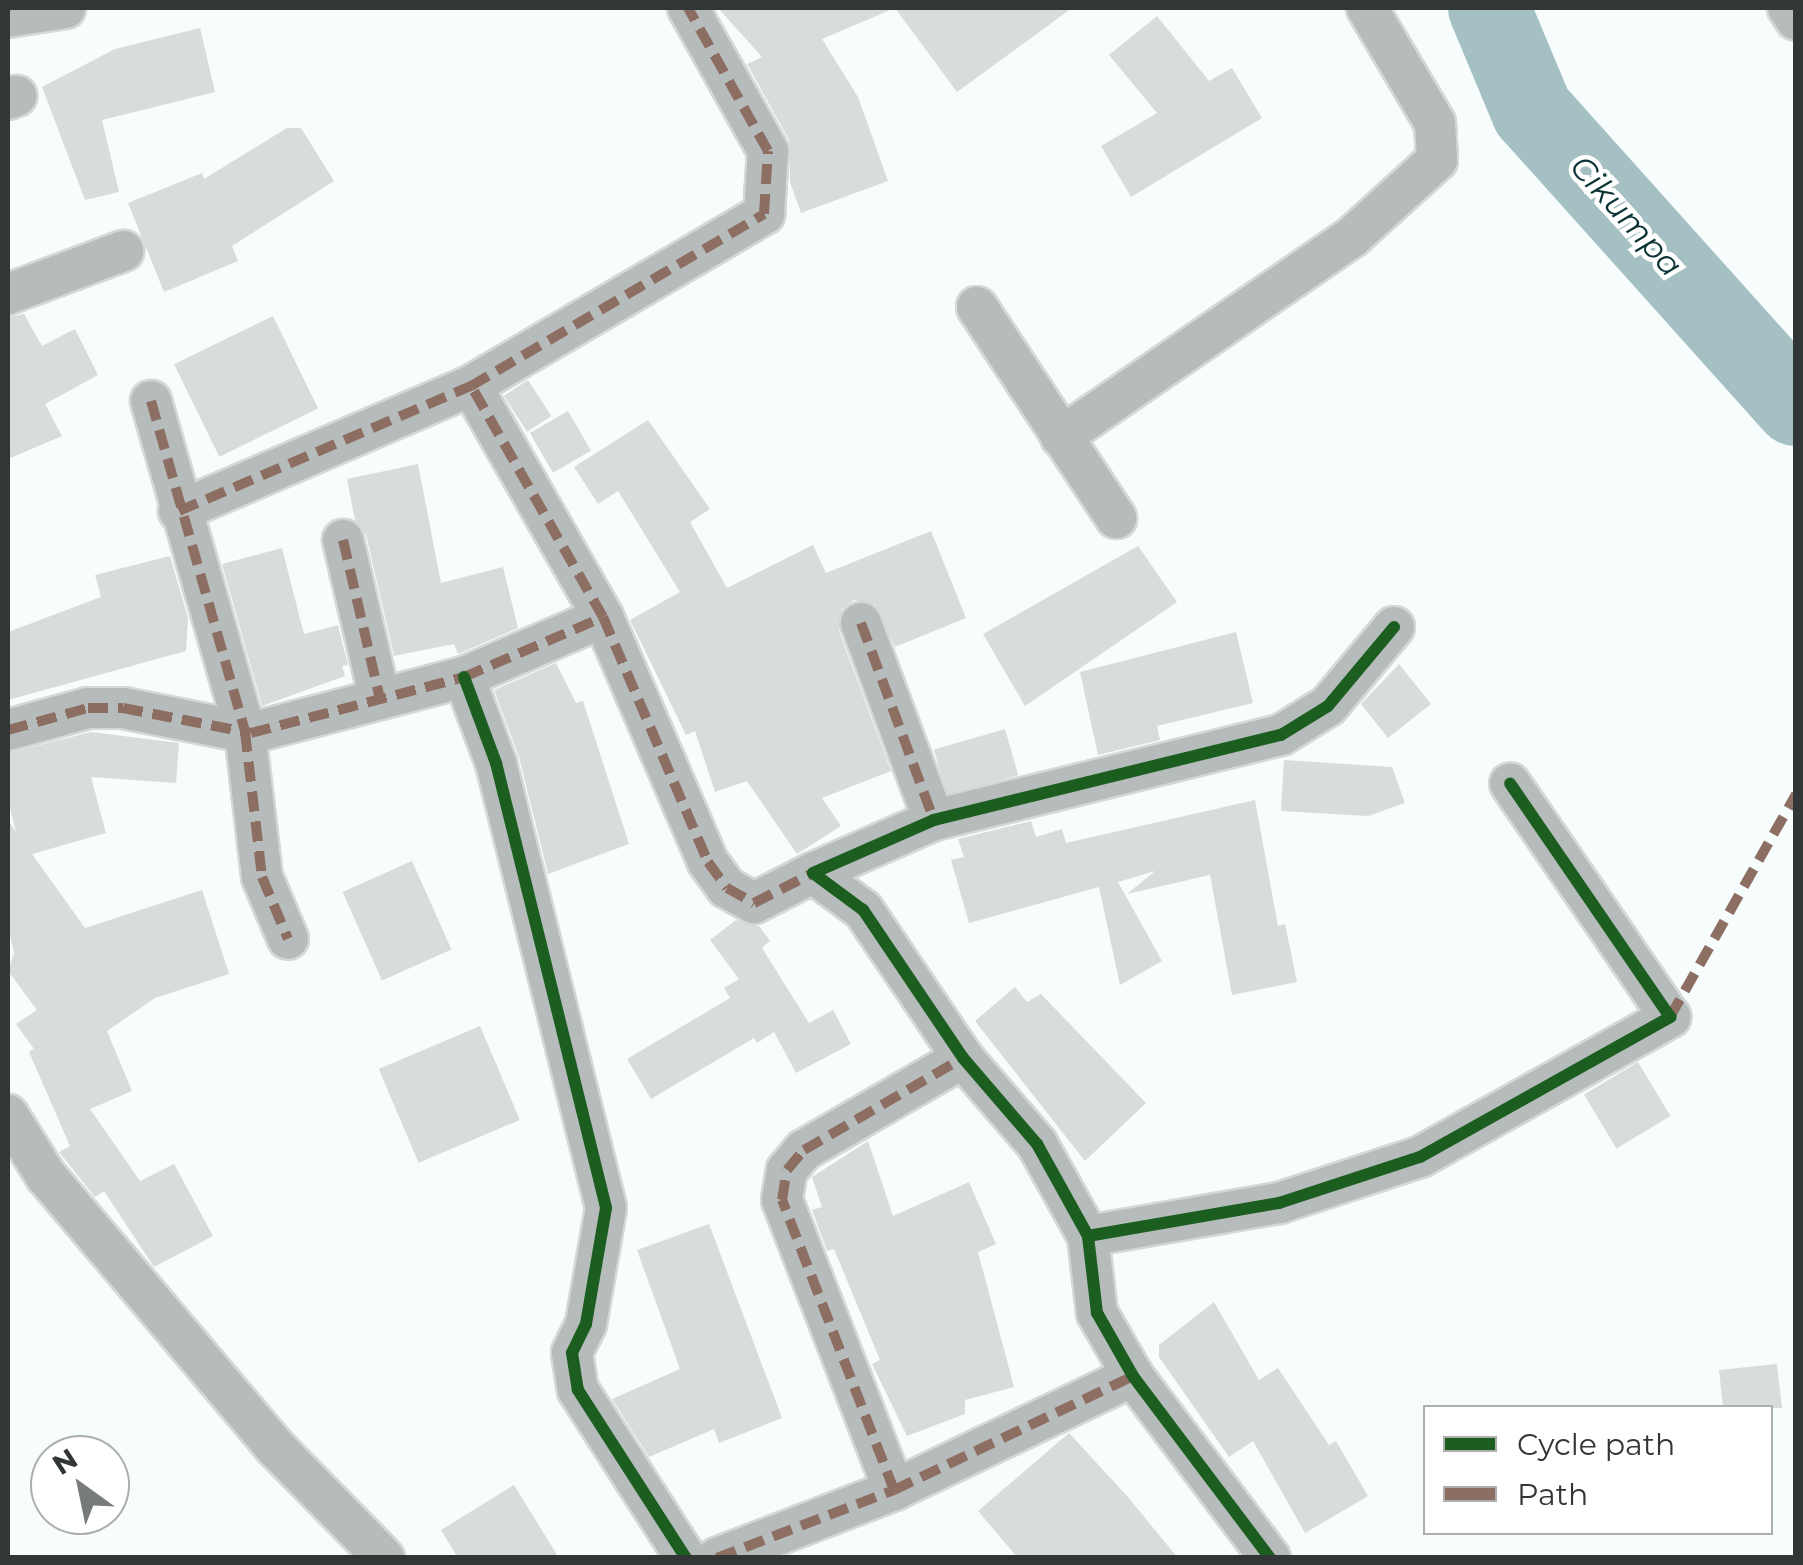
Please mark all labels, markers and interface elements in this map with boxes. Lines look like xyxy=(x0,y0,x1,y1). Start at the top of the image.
water label: Cikumpa xyxy=(1562,148,1690,284)
legend xyxy=(1423,1405,1773,1535)
text: Cycle path xyxy=(1517,1426,1675,1463)
north arrow xyxy=(30,1435,130,1535)
text: N xyxy=(46,1441,83,1482)
text: Path xyxy=(1517,1476,1588,1513)

